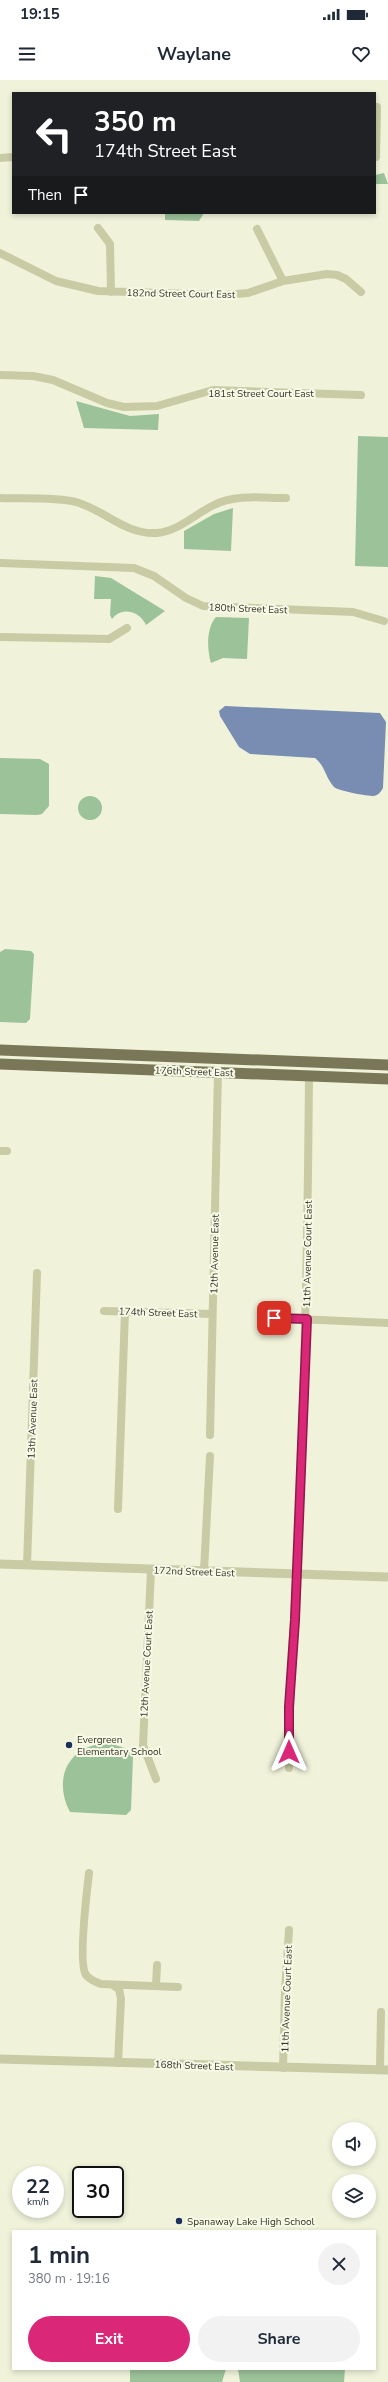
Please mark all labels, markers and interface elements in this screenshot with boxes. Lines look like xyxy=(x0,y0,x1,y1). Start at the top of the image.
text: 19:15 xyxy=(20,4,60,24)
text: Waylane xyxy=(157,42,231,66)
icon: menu xyxy=(16,43,38,65)
icon: heart xyxy=(350,43,372,65)
text: 350 m xyxy=(94,103,177,141)
icon: left xyxy=(28,108,80,160)
text: 174th Street East xyxy=(94,139,236,163)
icon: arrive xyxy=(70,184,92,206)
text: Then xyxy=(28,185,62,205)
street label: 182nd Street Court East xyxy=(127,286,236,302)
street label: 181st Street Court East xyxy=(208,387,314,401)
street label: 180th Street East xyxy=(208,601,288,617)
street label: 176th Street East xyxy=(154,1064,234,1080)
street label: 11th Avenue Court East xyxy=(300,1200,316,1308)
street label: 12th Avenue East xyxy=(207,1214,223,1294)
pin xyxy=(257,1301,291,1335)
street label: 174th Street East xyxy=(118,1305,198,1321)
icon: arrive xyxy=(263,1307,285,1329)
street label: 13th Avenue East xyxy=(25,1378,41,1459)
street label: 172nd Street East xyxy=(153,1564,235,1580)
street label: 12th Avenue Court East xyxy=(137,1610,157,1718)
position arrow xyxy=(268,1731,310,1773)
place label: Evergreen Elementary School xyxy=(77,1733,162,1759)
marker: Evergreen Elementary School xyxy=(64,1740,74,1750)
street label: 11th Avenue Court East xyxy=(278,1945,296,2053)
street label: 168th Street East xyxy=(154,2058,234,2074)
map controls xyxy=(332,2122,376,2218)
button: sound xyxy=(332,2122,376,2166)
speed limit sign: 30 xyxy=(72,2166,124,2218)
text: 22 xyxy=(26,2173,50,2200)
button: layers xyxy=(332,2174,376,2218)
text: km/h xyxy=(27,2195,49,2209)
place label: Spanaway Lake High School xyxy=(187,2215,315,2229)
marker: Spanaway Lake High School xyxy=(174,2216,184,2226)
text: 1 min xyxy=(28,2239,90,2271)
button: close xyxy=(318,2243,360,2285)
text: 380 m · 19:16 xyxy=(28,2270,110,2288)
button: Exit xyxy=(28,2316,190,2362)
button: Share xyxy=(198,2316,360,2362)

